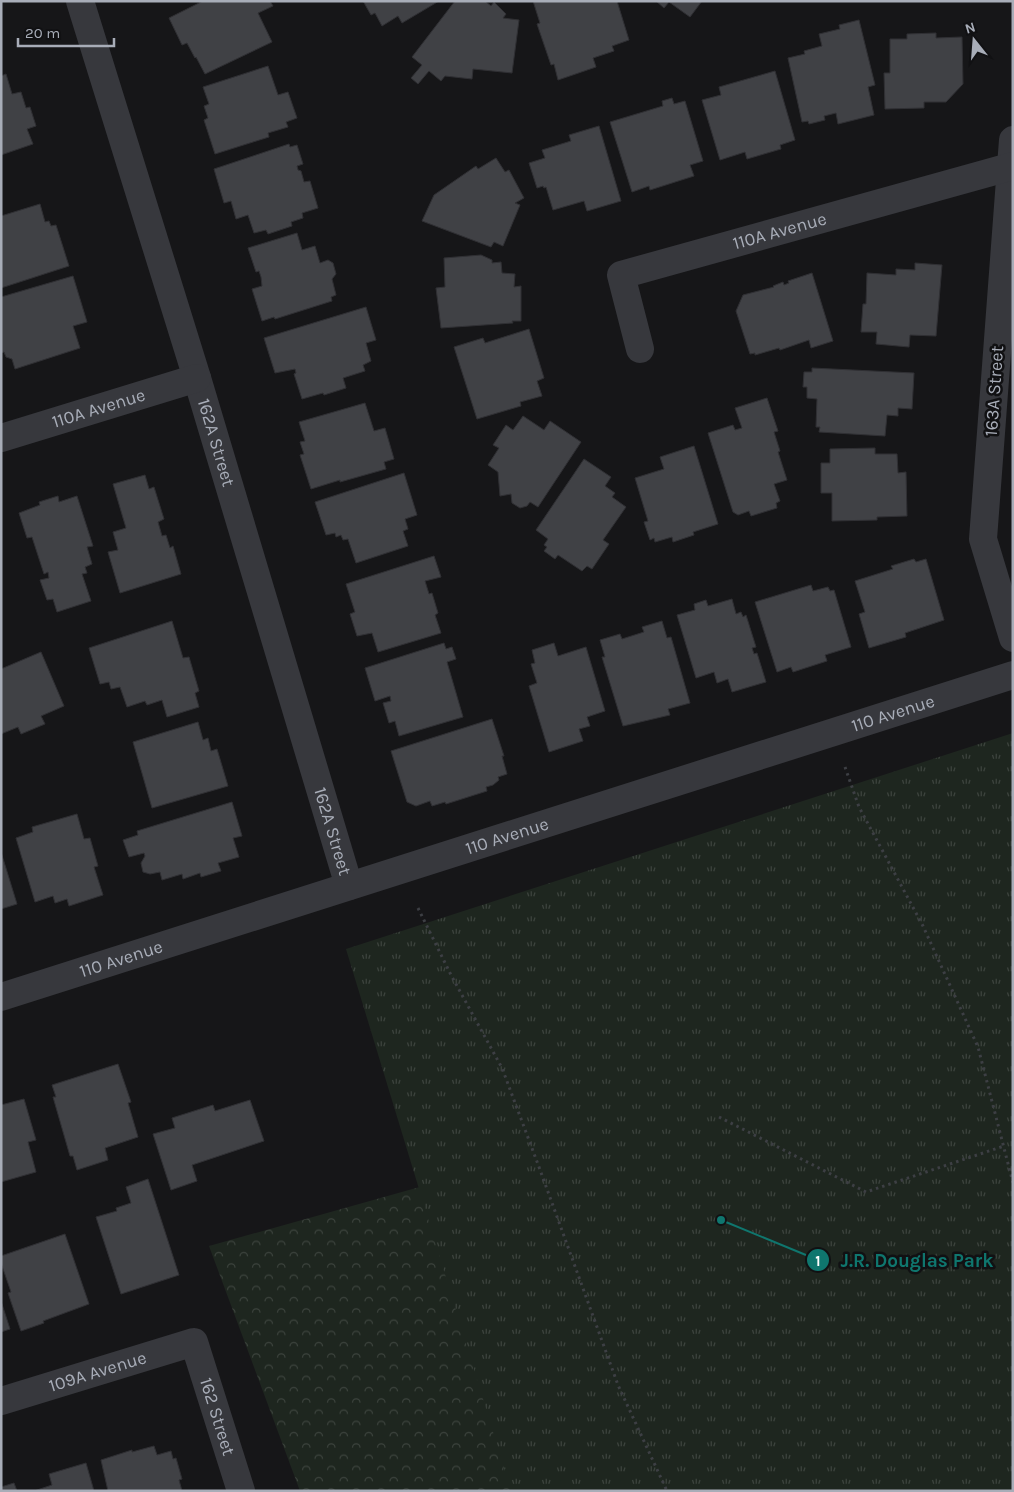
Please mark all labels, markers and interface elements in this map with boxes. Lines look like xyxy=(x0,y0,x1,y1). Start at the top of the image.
scale bar xyxy=(18,15,114,47)
north arrow xyxy=(949,15,999,65)
text: N xyxy=(963,18,978,38)
text: 20 m xyxy=(25,24,60,42)
street label: 110A Avenue xyxy=(730,207,829,254)
street label: 163A Street xyxy=(980,345,1008,437)
street label: 110A Avenue xyxy=(49,384,148,433)
street label: 162A Street xyxy=(193,396,240,489)
street label: 110 Avenue xyxy=(849,690,937,737)
street label: 162A Street xyxy=(309,785,356,878)
street label: 110 Avenue xyxy=(463,812,551,860)
street label: 110 Avenue xyxy=(77,935,165,982)
callout: J.R. Douglas Park xyxy=(805,1243,1003,1277)
text: J.R. Douglas Park xyxy=(841,1250,993,1272)
text: 1 xyxy=(815,1252,821,1270)
street label: 109A Avenue xyxy=(46,1346,149,1397)
street label: 162 Street xyxy=(195,1375,240,1458)

